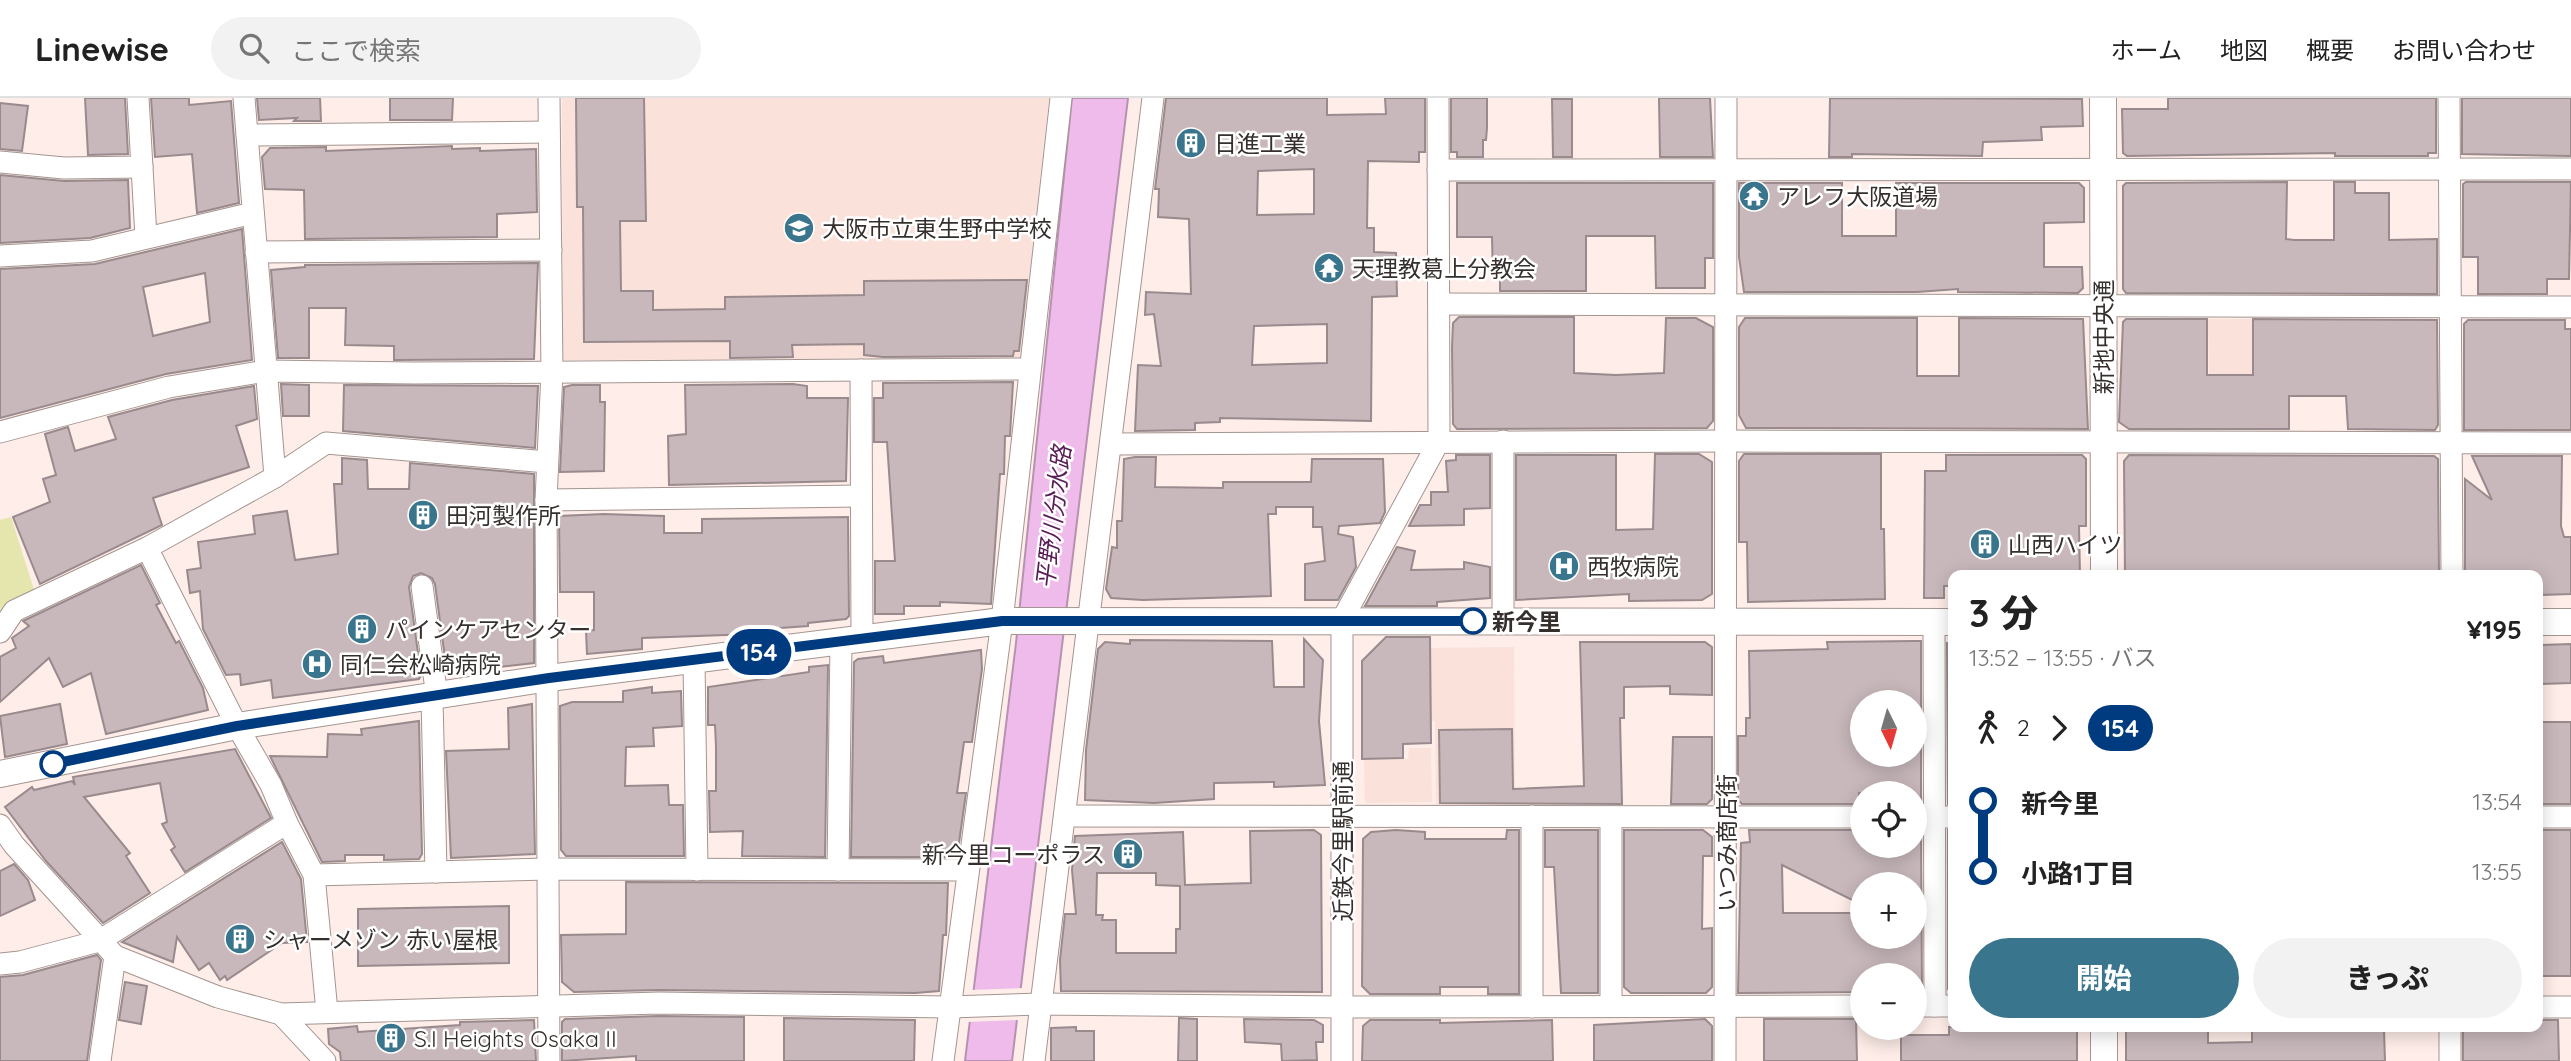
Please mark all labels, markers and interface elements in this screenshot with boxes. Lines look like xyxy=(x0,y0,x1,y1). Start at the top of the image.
search box xyxy=(211,17,701,80)
text: Linewise xyxy=(35,28,169,69)
icon: search xyxy=(235,29,273,67)
text: ここで検索 xyxy=(291,34,421,67)
text: ホーム xyxy=(2111,35,2182,65)
text: 地図 xyxy=(2220,35,2268,65)
text: 概要 xyxy=(2306,35,2354,65)
text: お問い合わせ xyxy=(2392,35,2536,65)
building icon: 日進工業 xyxy=(1174,126,1208,160)
place label: 日進工業 xyxy=(1214,129,1306,158)
temple icon: アレフ大阪道場 xyxy=(1737,179,1771,213)
place label: アレフ大阪道場 xyxy=(1777,182,1938,211)
school or university icon: 大阪市立東生野中学校 xyxy=(782,211,816,245)
place label: 大阪市立東生野中学校 xyxy=(822,214,1052,243)
temple icon: 天理教葛上分教会 xyxy=(1312,251,1346,285)
place label: 天理教葛上分教会 xyxy=(1352,254,1536,283)
street label: 新地中央通 xyxy=(2089,280,2118,395)
water label: 平野川分水路 xyxy=(1029,442,1077,590)
building icon: 田河製作所 xyxy=(406,498,440,532)
place label: 田河製作所 xyxy=(446,501,561,530)
building icon: 山西ハイツ xyxy=(1968,527,2002,561)
place label: 山西ハイツ xyxy=(2008,530,2123,559)
hospital icon: 西牧病院 xyxy=(1547,549,1581,583)
place label: 西牧病院 xyxy=(1587,552,1679,581)
text: 3 分 xyxy=(1969,589,2038,637)
place label: 新今里 xyxy=(1492,607,1561,636)
marker: 新今里 xyxy=(1460,608,1486,634)
building icon: パインケアセンター xyxy=(345,612,379,646)
text: ¥195 xyxy=(2467,613,2522,646)
place label: パインケアセンター xyxy=(385,615,592,644)
line badge: 154 xyxy=(719,629,799,675)
text: 154 xyxy=(740,637,778,667)
text: 13:52 – 13:55 · バス xyxy=(1969,643,2156,672)
hospital icon: 同仁会松崎病院 xyxy=(300,647,334,681)
place label: 同仁会松崎病院 xyxy=(340,650,501,679)
north arrow xyxy=(1850,690,1927,766)
map controls xyxy=(1850,690,1927,1040)
icon: walk xyxy=(1969,709,2007,747)
icon: forward xyxy=(2040,709,2078,747)
text: 2 xyxy=(2017,713,2030,742)
text: 154 xyxy=(2102,713,2139,743)
unlabelled marker xyxy=(40,751,66,777)
street label: 近鉄今里駅前通 xyxy=(1328,761,1357,922)
street label: いつみ商店街 xyxy=(1712,774,1741,912)
button: locate xyxy=(1850,781,1927,858)
text: 新今里 xyxy=(2021,787,2099,820)
text: 13:54 xyxy=(2472,787,2522,816)
building icon: 新今里コーポラス xyxy=(1111,837,1145,871)
place label: 新今里コーポラス xyxy=(921,840,1105,869)
text: 小路1丁目 xyxy=(2021,857,2135,890)
text: 13:55 xyxy=(2472,857,2522,886)
button: + xyxy=(1850,872,1927,949)
building icon: シャーメゾン 赤い屋根 xyxy=(223,922,257,956)
place label: シャーメゾン 赤い屋根 xyxy=(263,925,498,954)
button: 開始 xyxy=(1969,938,2239,1018)
button: きっぷ xyxy=(2253,938,2522,1018)
button: − xyxy=(1850,963,1927,1040)
building icon: S.I Heights Osaka II xyxy=(374,1021,408,1055)
place label: S.I Heights Osaka II xyxy=(414,1024,617,1053)

